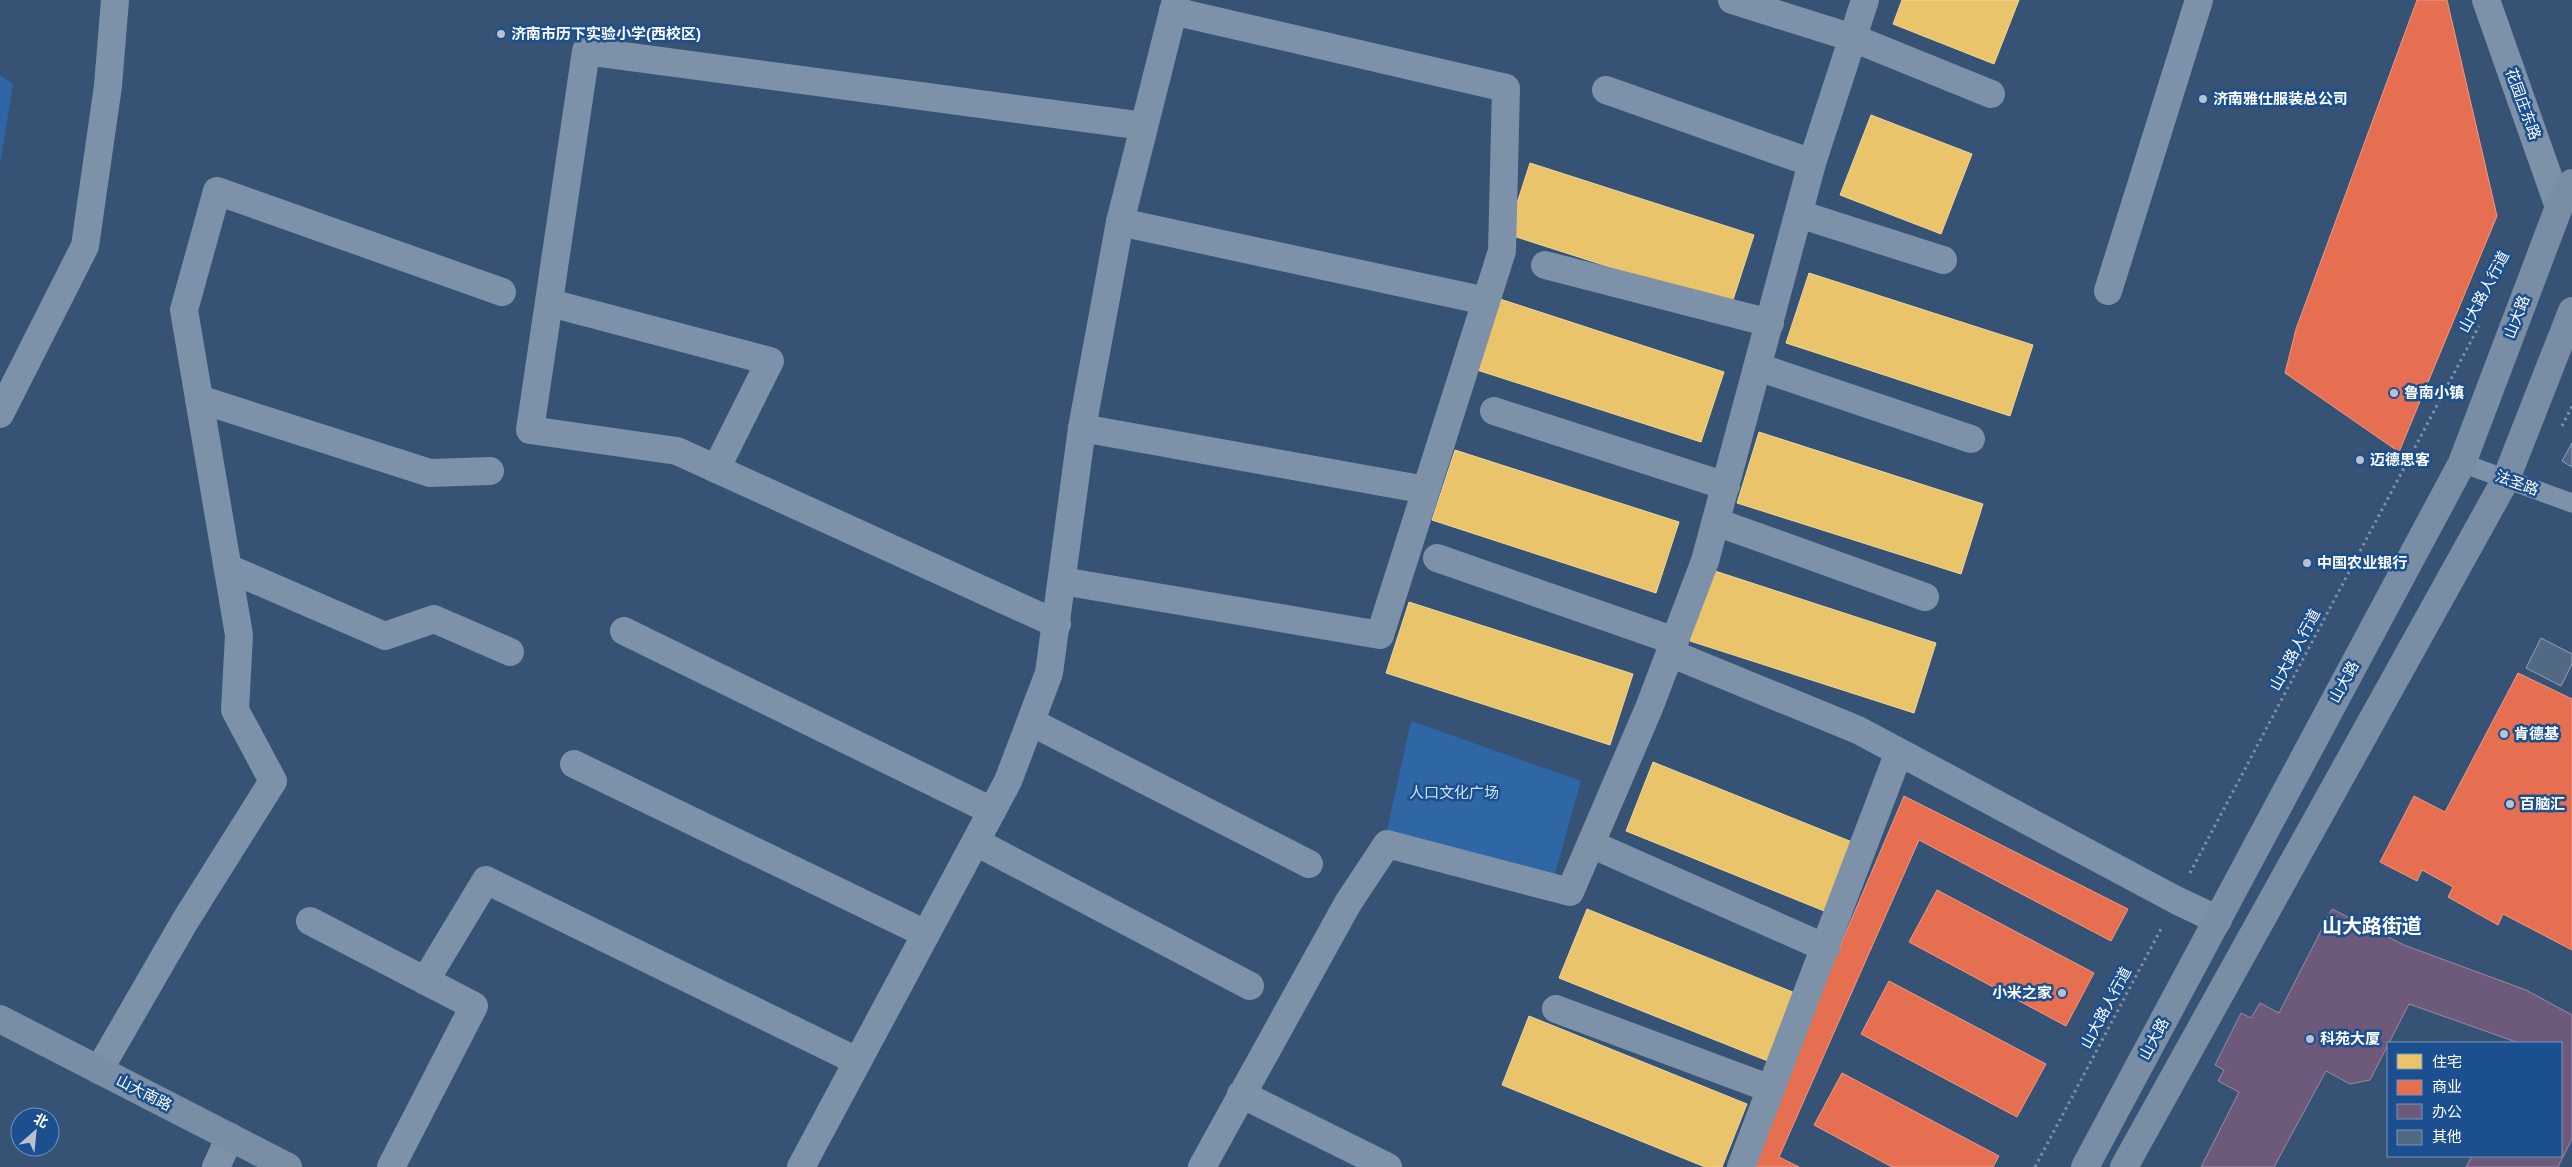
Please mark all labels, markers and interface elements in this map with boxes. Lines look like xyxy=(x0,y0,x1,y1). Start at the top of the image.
place label: 济南市历下实验小学(西校区) xyxy=(511,25,701,42)
marker: 济南市历下实验小学(西校区) xyxy=(495,28,507,40)
street label: 花园庄东路 xyxy=(2503,66,2544,142)
place label: 济南雅仕服装总公司 xyxy=(2213,90,2348,107)
marker: 济南雅仕服装总公司 xyxy=(2197,93,2209,105)
street label: 山大路人行道 xyxy=(2455,248,2512,335)
street label: 山大路 xyxy=(2501,293,2533,341)
place label: 鲁南小镇 xyxy=(2404,384,2464,401)
marker: 鲁南小镇 xyxy=(2388,387,2400,399)
place label: 迈德思客 xyxy=(2370,451,2430,468)
marker: 迈德思客 xyxy=(2354,454,2366,466)
street label: 法圣路 xyxy=(2493,467,2541,498)
place label: 中国农业银行 xyxy=(2317,554,2407,571)
marker: 中国农业银行 xyxy=(2301,557,2313,569)
street label: 山大路人行道 xyxy=(2266,606,2323,693)
street label: 山大路 xyxy=(2325,658,2362,706)
place label: 肯德基 xyxy=(2514,725,2559,742)
marker: 肯德基 xyxy=(2498,728,2510,740)
park label: 人口文化广场 xyxy=(1409,784,1499,801)
place label: 百脑汇 xyxy=(2520,795,2565,812)
marker: 百脑汇 xyxy=(2504,798,2516,810)
district label: 山大路街道 xyxy=(2322,915,2422,937)
street label: 山大路人行道 xyxy=(2077,964,2134,1051)
place label: 小米之家 xyxy=(1992,984,2052,1001)
marker: 小米之家 xyxy=(2056,987,2068,999)
street label: 山大路 xyxy=(2135,1015,2172,1063)
place label: 科苑大厦 xyxy=(2320,1030,2380,1047)
marker: 科苑大厦 xyxy=(2304,1033,2316,1045)
legend xyxy=(2387,1042,2562,1157)
text: 住宅 xyxy=(2432,1053,2462,1070)
street label: 山大南路 xyxy=(114,1071,175,1114)
text: 商业 xyxy=(2432,1078,2462,1095)
text: 办公 xyxy=(2432,1103,2462,1120)
north arrow xyxy=(10,1107,60,1157)
text: 北 xyxy=(31,1110,51,1131)
text: 其他 xyxy=(2432,1128,2462,1145)

